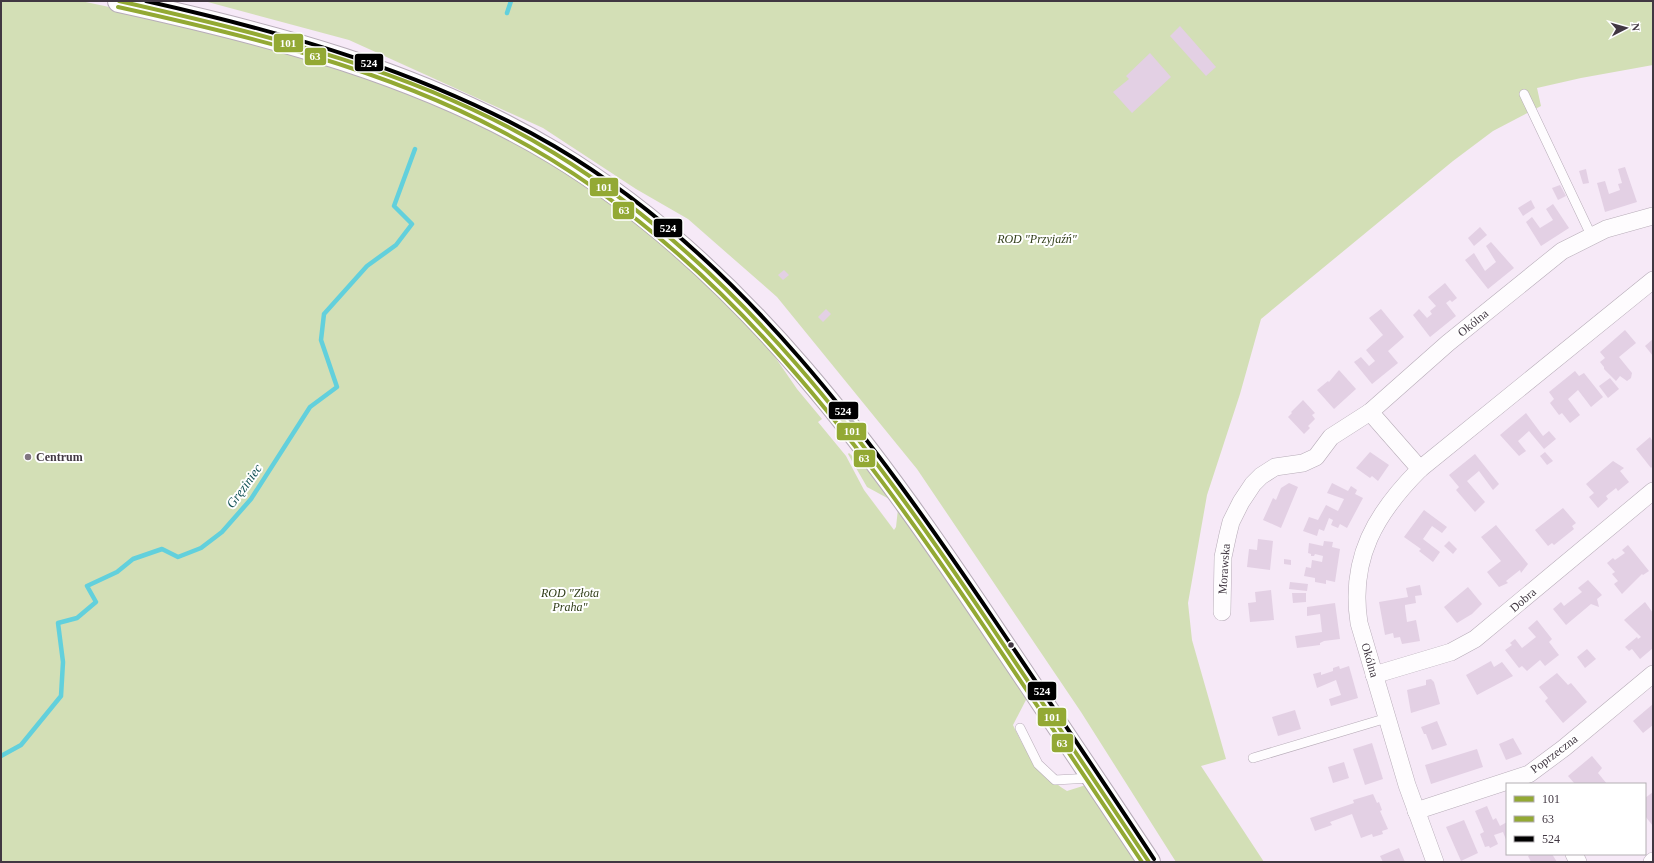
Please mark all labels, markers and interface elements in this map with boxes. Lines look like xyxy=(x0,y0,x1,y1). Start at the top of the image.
north arrow xyxy=(1606,8,1646,48)
text: N xyxy=(1630,22,1642,32)
line badge: 101 xyxy=(273,33,304,53)
text: 101 xyxy=(280,37,296,49)
line badge: 63 xyxy=(304,47,327,66)
text: 63 xyxy=(310,50,321,62)
line badge: 524 xyxy=(354,53,384,72)
text: 524 xyxy=(361,57,378,69)
line badge: 101 xyxy=(589,177,619,197)
text: 101 xyxy=(596,181,612,193)
line badge: 63 xyxy=(612,201,635,220)
text: 63 xyxy=(619,204,630,216)
line badge: 524 xyxy=(653,218,683,238)
text: 524 xyxy=(660,222,677,234)
park label: ROD "Przyjaźń" xyxy=(996,232,1078,246)
street label: Okólna xyxy=(1455,306,1492,340)
line badge: 524 xyxy=(828,401,859,420)
text: 524 xyxy=(835,405,852,417)
line badge: 101 xyxy=(836,422,867,441)
text: 101 xyxy=(844,425,860,437)
line badge: 63 xyxy=(853,449,876,468)
place label: Centrum xyxy=(36,450,83,464)
marker: Centrum xyxy=(23,452,33,462)
text: 63 xyxy=(859,452,870,464)
water label: Gręziniec xyxy=(223,461,265,511)
street label: Morawska xyxy=(1215,543,1233,595)
street label: Dobra xyxy=(1507,584,1539,615)
park label: ROD "Złota Praha" xyxy=(540,586,599,614)
unlabelled marker xyxy=(1006,640,1016,650)
street label: Okólna xyxy=(1358,641,1382,680)
line badge: 524 xyxy=(1027,681,1057,701)
text: 524 xyxy=(1034,685,1051,697)
line badge: 101 xyxy=(1037,707,1067,727)
text: 101 xyxy=(1044,711,1060,723)
street label: Poprzeczna xyxy=(1528,731,1581,776)
line badge: 63 xyxy=(1051,733,1074,753)
text: 63 xyxy=(1057,737,1068,749)
legend xyxy=(1506,783,1646,855)
text: 101 xyxy=(1542,792,1560,806)
text: 63 xyxy=(1542,812,1554,826)
text: 524 xyxy=(1542,832,1560,846)

